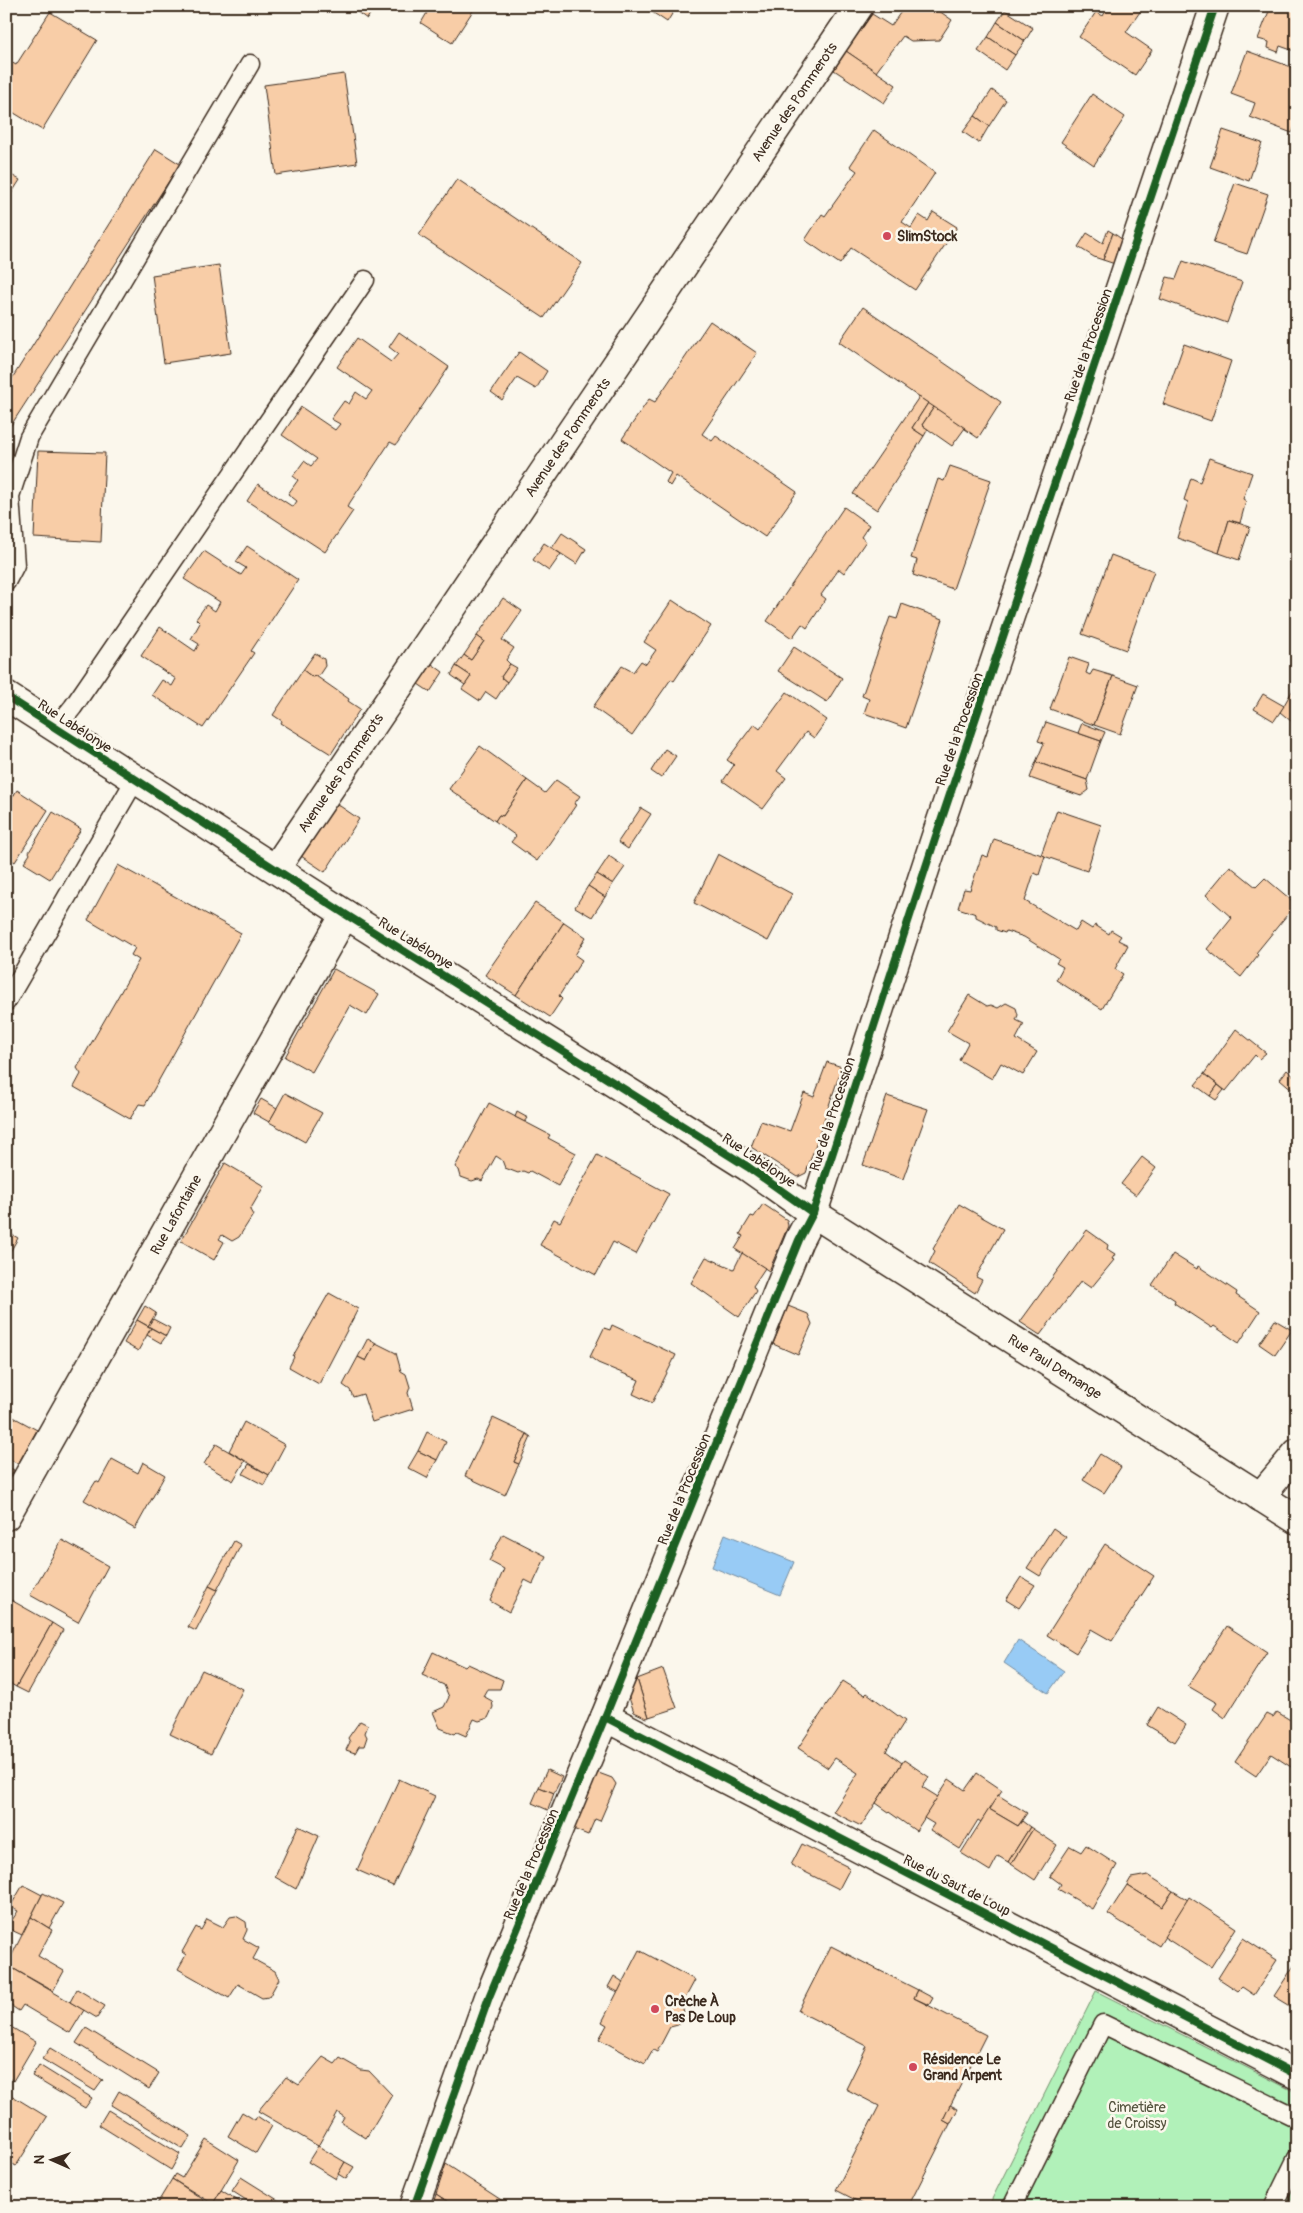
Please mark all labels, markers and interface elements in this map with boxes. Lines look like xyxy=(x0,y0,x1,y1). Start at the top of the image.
street label: Avenue des Pommerots xyxy=(748,39,841,165)
place label: SlimStock xyxy=(897,228,958,245)
marker: SlimStock xyxy=(881,230,893,242)
street label: Rue de la Procession xyxy=(1061,286,1116,404)
street label: Avenue des Pommerots xyxy=(521,374,614,500)
street label: Rue de la Procession xyxy=(932,670,987,788)
street label: Rue Labélonye xyxy=(34,696,115,757)
street label: Avenue des Pommerots xyxy=(295,710,388,836)
street label: Rue Labélonye xyxy=(375,914,456,973)
street label: Rue de la Procession xyxy=(806,1055,859,1173)
street label: Rue Labélonye xyxy=(719,1130,799,1191)
street label: Rue Lafontaine xyxy=(147,1172,205,1258)
street label: Rue Paul Demange xyxy=(1005,1331,1105,1403)
street label: Rue de la Procession xyxy=(654,1431,715,1548)
street label: Rue de la Procession xyxy=(500,1806,563,1922)
street label: Rue du Saut de Loup xyxy=(900,1851,1014,1920)
place label: Crèche À Pas De Loup xyxy=(665,1992,736,2026)
marker: Crèche À Pas De Loup xyxy=(649,2003,661,2015)
place label: Résidence Le Grand Arpent xyxy=(923,2051,1002,2084)
marker: Résidence Le Grand Arpent xyxy=(907,2061,919,2073)
park label: Cimetière de Croissy xyxy=(1108,2099,1166,2132)
north arrow xyxy=(28,2136,78,2186)
text: N xyxy=(31,2155,48,2165)

